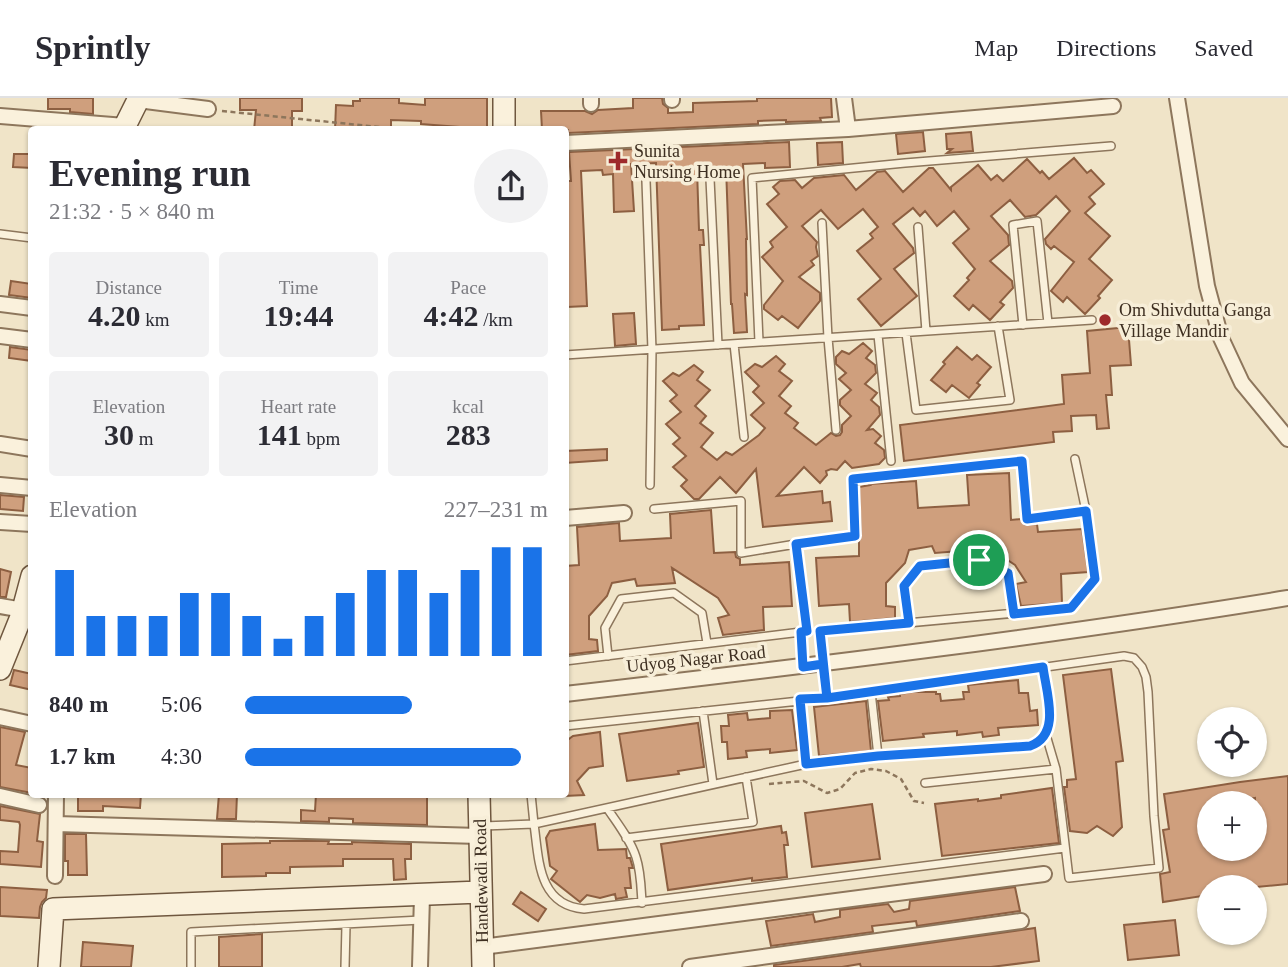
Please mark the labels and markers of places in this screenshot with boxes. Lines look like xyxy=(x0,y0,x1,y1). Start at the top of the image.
place label: Sunita Nursing Home xyxy=(634,141,741,182)
marker: Sunita Nursing Home xyxy=(608,151,628,171)
place label: Om Shivdutta Ganga Village Mandir xyxy=(1119,300,1271,341)
marker: Om Shivdutta Ganga Village Mandir xyxy=(1097,312,1113,328)
pin xyxy=(949,530,1009,590)

